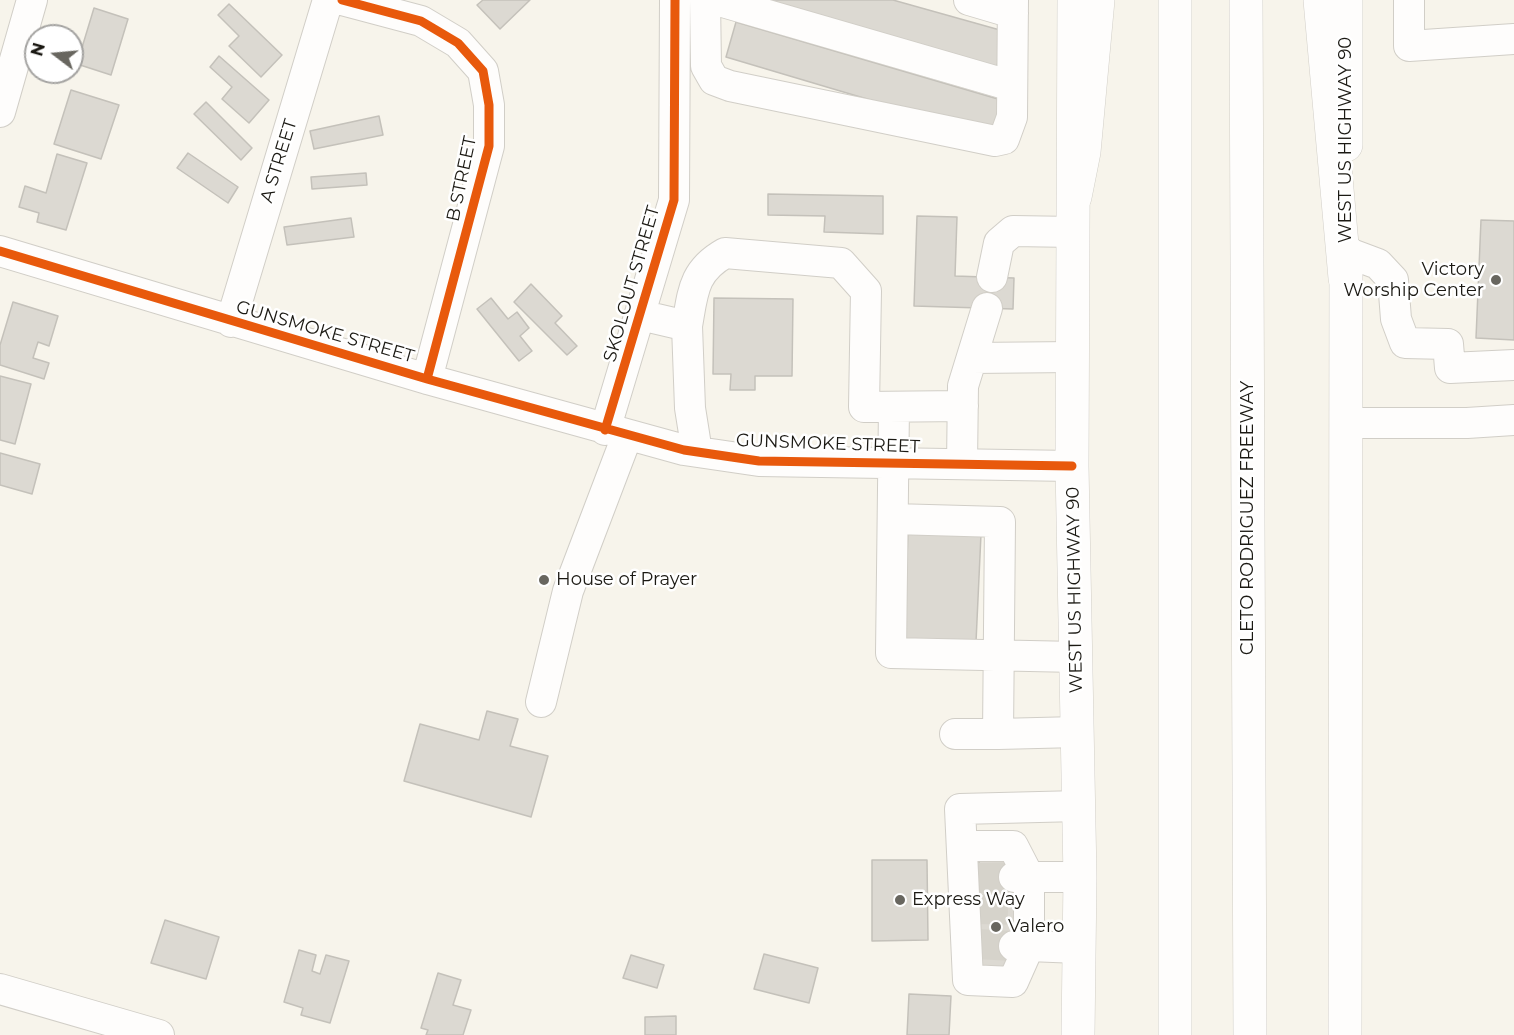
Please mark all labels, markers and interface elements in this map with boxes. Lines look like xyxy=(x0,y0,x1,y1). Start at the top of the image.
north arrow xyxy=(24,24,84,84)
street label: WEST US HIGHWAY 90 xyxy=(1335,37,1357,243)
text: N xyxy=(27,41,49,58)
street label: A STREET xyxy=(256,117,302,205)
street label: B STREET xyxy=(442,134,482,224)
street label: SKOLOUT STREET xyxy=(599,203,665,365)
place label: Victory Worship Center xyxy=(1343,259,1484,302)
marker: Victory Worship Center xyxy=(1489,273,1503,287)
street label: GUNSMOKE STREET xyxy=(233,296,417,368)
street label: CLETO RODRIGUEZ FREEWAY xyxy=(1237,381,1259,655)
street label: GUNSMOKE STREET xyxy=(735,430,921,458)
street label: WEST US HIGHWAY 90 xyxy=(1062,487,1088,693)
place label: House of Prayer xyxy=(556,569,697,591)
marker: House of Prayer xyxy=(537,573,551,587)
place label: Express Way xyxy=(912,889,1025,911)
marker: Express Way xyxy=(893,893,907,907)
place label: Valero xyxy=(1008,916,1064,938)
marker: Valero xyxy=(989,920,1003,934)

